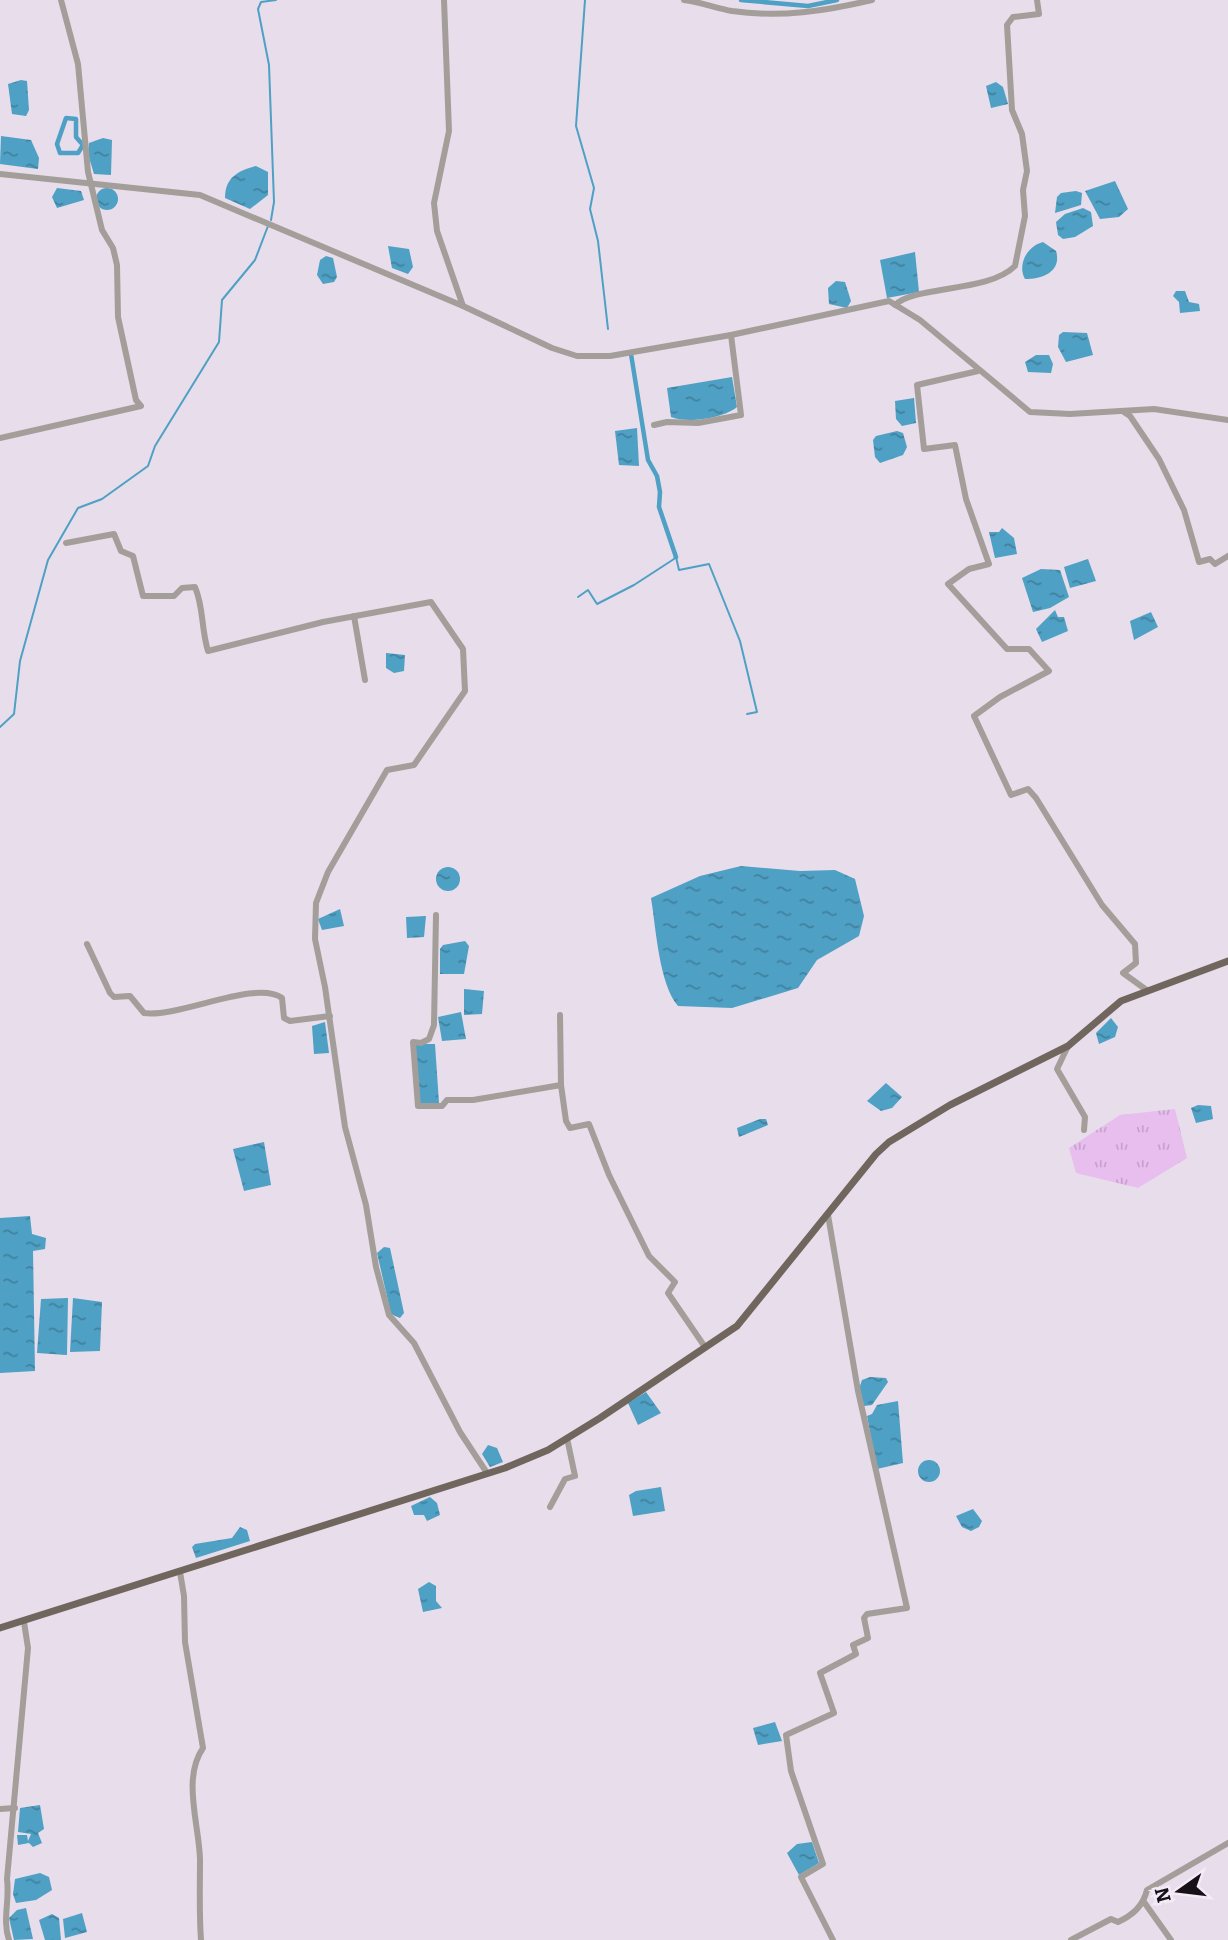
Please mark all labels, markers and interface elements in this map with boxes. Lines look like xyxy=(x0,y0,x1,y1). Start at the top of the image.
north arrow xyxy=(1144,1856,1214,1926)
text: N xyxy=(1150,1885,1176,1905)

